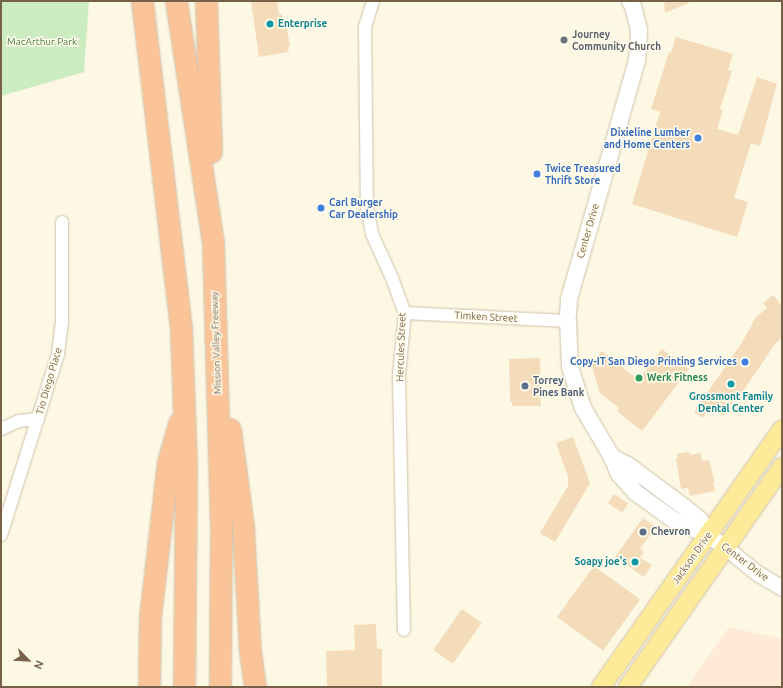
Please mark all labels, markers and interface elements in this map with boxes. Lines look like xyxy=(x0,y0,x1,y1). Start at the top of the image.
place label: Enterprise xyxy=(278,18,327,30)
marker: Enterprise xyxy=(265,19,275,29)
place label: Journey Community Church xyxy=(572,28,661,52)
marker: Journey Community Church xyxy=(559,35,569,45)
park label: MacArthur Park xyxy=(7,36,77,48)
place label: Dixieline Lumber and Home Centers xyxy=(604,126,690,150)
marker: Dixieline Lumber and Home Centers xyxy=(693,133,703,143)
place label: Twice Treasured Thrift Store xyxy=(545,162,621,186)
marker: Twice Treasured Thrift Store xyxy=(532,169,542,179)
place label: Carl Burger Car Dealership xyxy=(329,196,398,220)
street label: Center Drive xyxy=(574,202,602,260)
marker: Carl Burger Car Dealership xyxy=(316,203,326,213)
street label: Mission Valley Freeway xyxy=(208,291,224,395)
street label: Timken Street xyxy=(454,309,518,325)
street label: Hercules Street xyxy=(394,312,408,382)
street label: Tio Diego Place xyxy=(34,346,64,416)
place label: Copy-IT San Diego Printing Services xyxy=(570,356,737,368)
marker: Copy-IT San Diego Printing Services xyxy=(740,357,750,367)
place label: Werk Fitness xyxy=(647,372,708,384)
marker: Werk Fitness xyxy=(634,373,644,383)
place label: Torrey Pines Bank xyxy=(533,374,584,398)
marker: Grossmont Family Dental Center xyxy=(726,379,736,389)
marker: Torrey Pines Bank xyxy=(520,381,530,391)
place label: Grossmont Family Dental Center xyxy=(689,390,773,414)
place label: Chevron xyxy=(651,526,690,538)
marker: Chevron xyxy=(638,527,648,537)
street label: Jackson Drive xyxy=(669,529,715,587)
street label: Center Drive xyxy=(719,540,771,584)
place label: Soapy joe's xyxy=(575,556,627,568)
marker: Soapy joe's xyxy=(630,557,640,567)
north arrow xyxy=(8,640,48,680)
text: N xyxy=(32,659,46,671)

